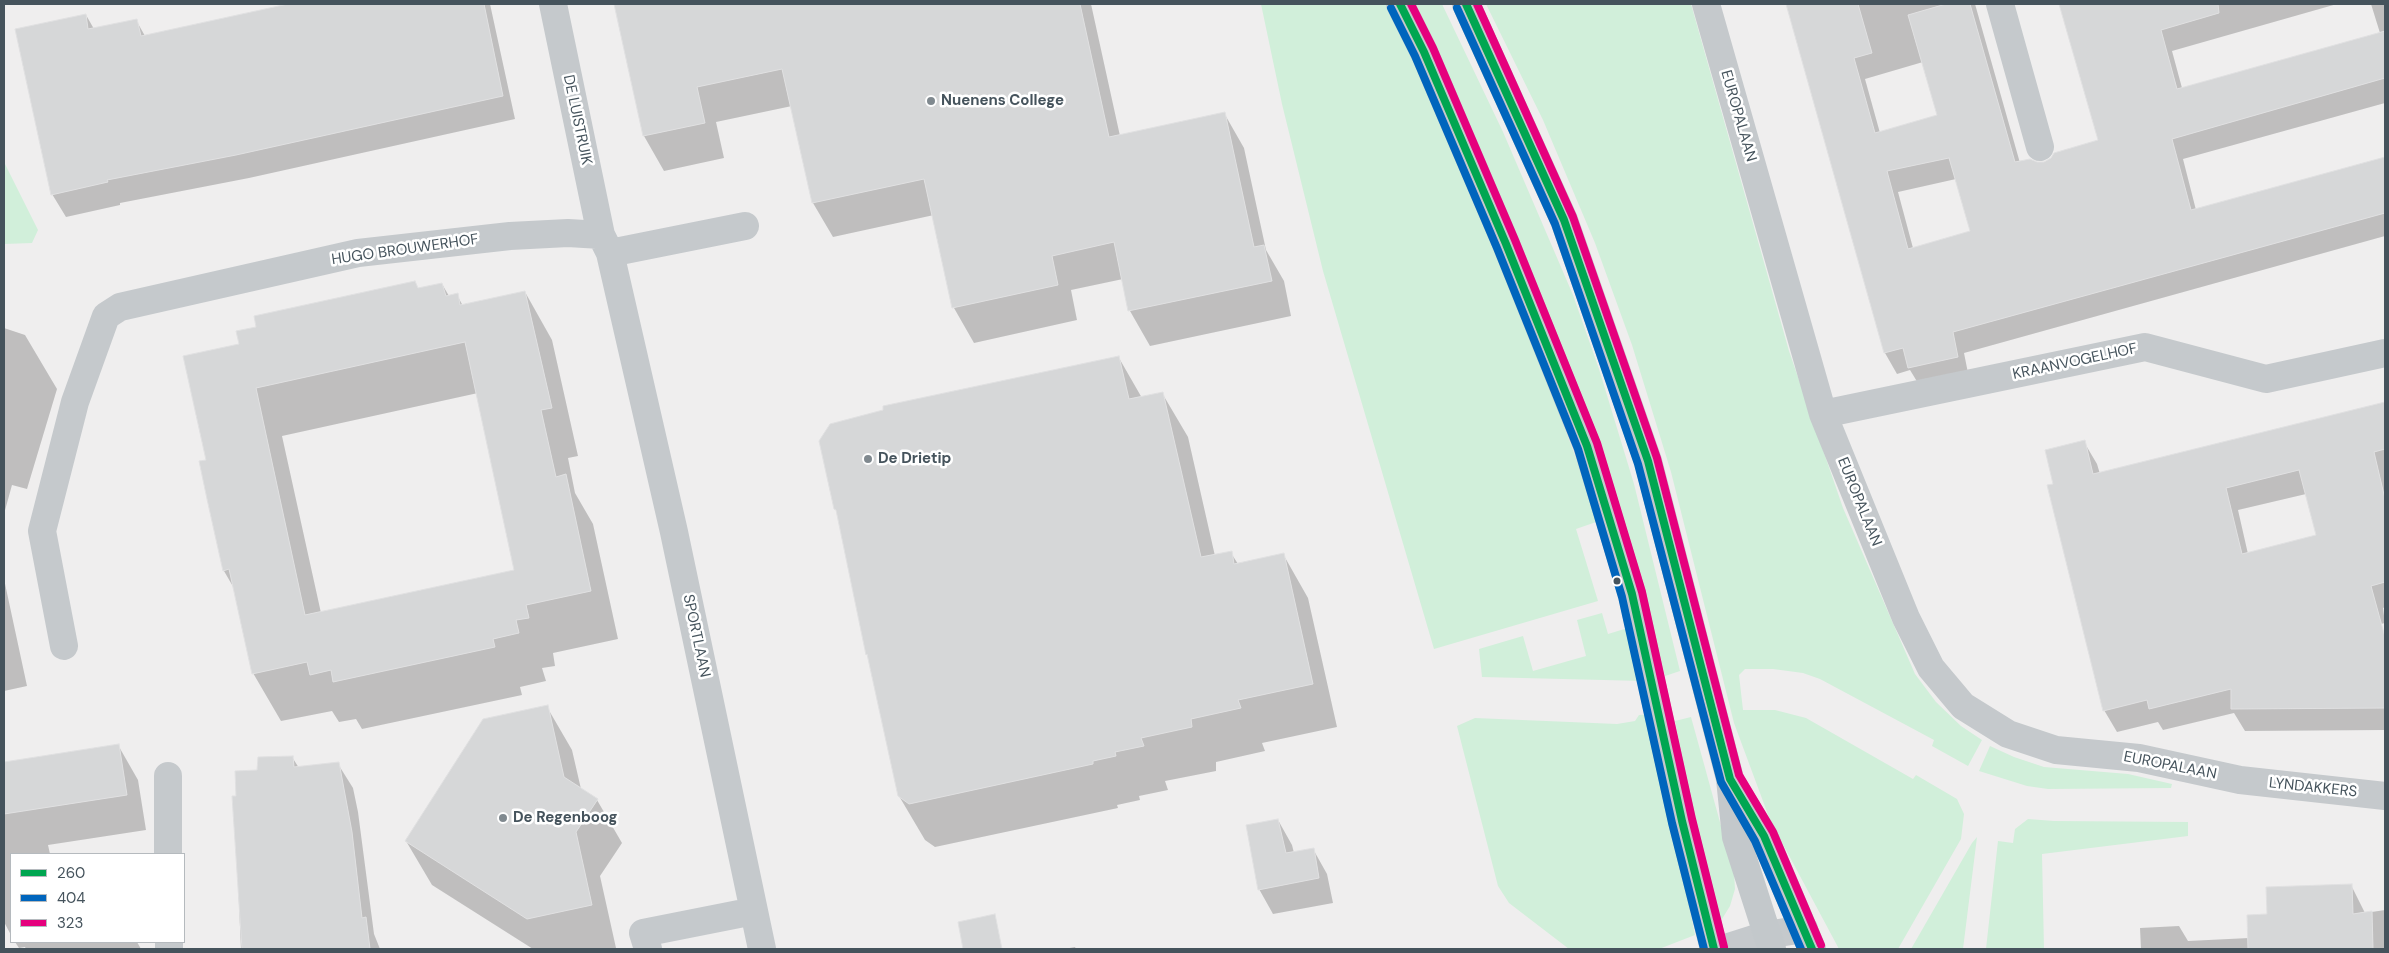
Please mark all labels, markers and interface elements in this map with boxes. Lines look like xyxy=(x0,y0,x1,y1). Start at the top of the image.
street label: EUROPALAAN xyxy=(1716,68,1760,164)
street label: DE LUISTRUIK xyxy=(559,73,595,167)
place label: Nuenens College xyxy=(941,92,1064,110)
marker: Nuenens College xyxy=(925,95,937,107)
street label: HUGO BROUWERHOF xyxy=(330,231,480,269)
street label: KRAANVOGELHOF xyxy=(2011,340,2139,384)
place label: De Drietip xyxy=(878,450,951,468)
marker: De Drietip xyxy=(862,453,874,465)
street label: EUROPALAAN xyxy=(1833,455,1885,549)
unlabelled marker xyxy=(1612,576,1622,586)
street label: SPORTLAAN xyxy=(678,593,714,679)
street label: EUROPALAAN xyxy=(2122,748,2218,784)
street label: LYNDAKKERS xyxy=(2268,774,2358,802)
place label: De Regenboog xyxy=(513,809,618,827)
marker: De Regenboog xyxy=(497,812,509,824)
legend xyxy=(10,853,185,943)
text: 260 xyxy=(57,863,85,883)
text: 404 xyxy=(57,888,85,908)
text: 323 xyxy=(57,913,83,933)

